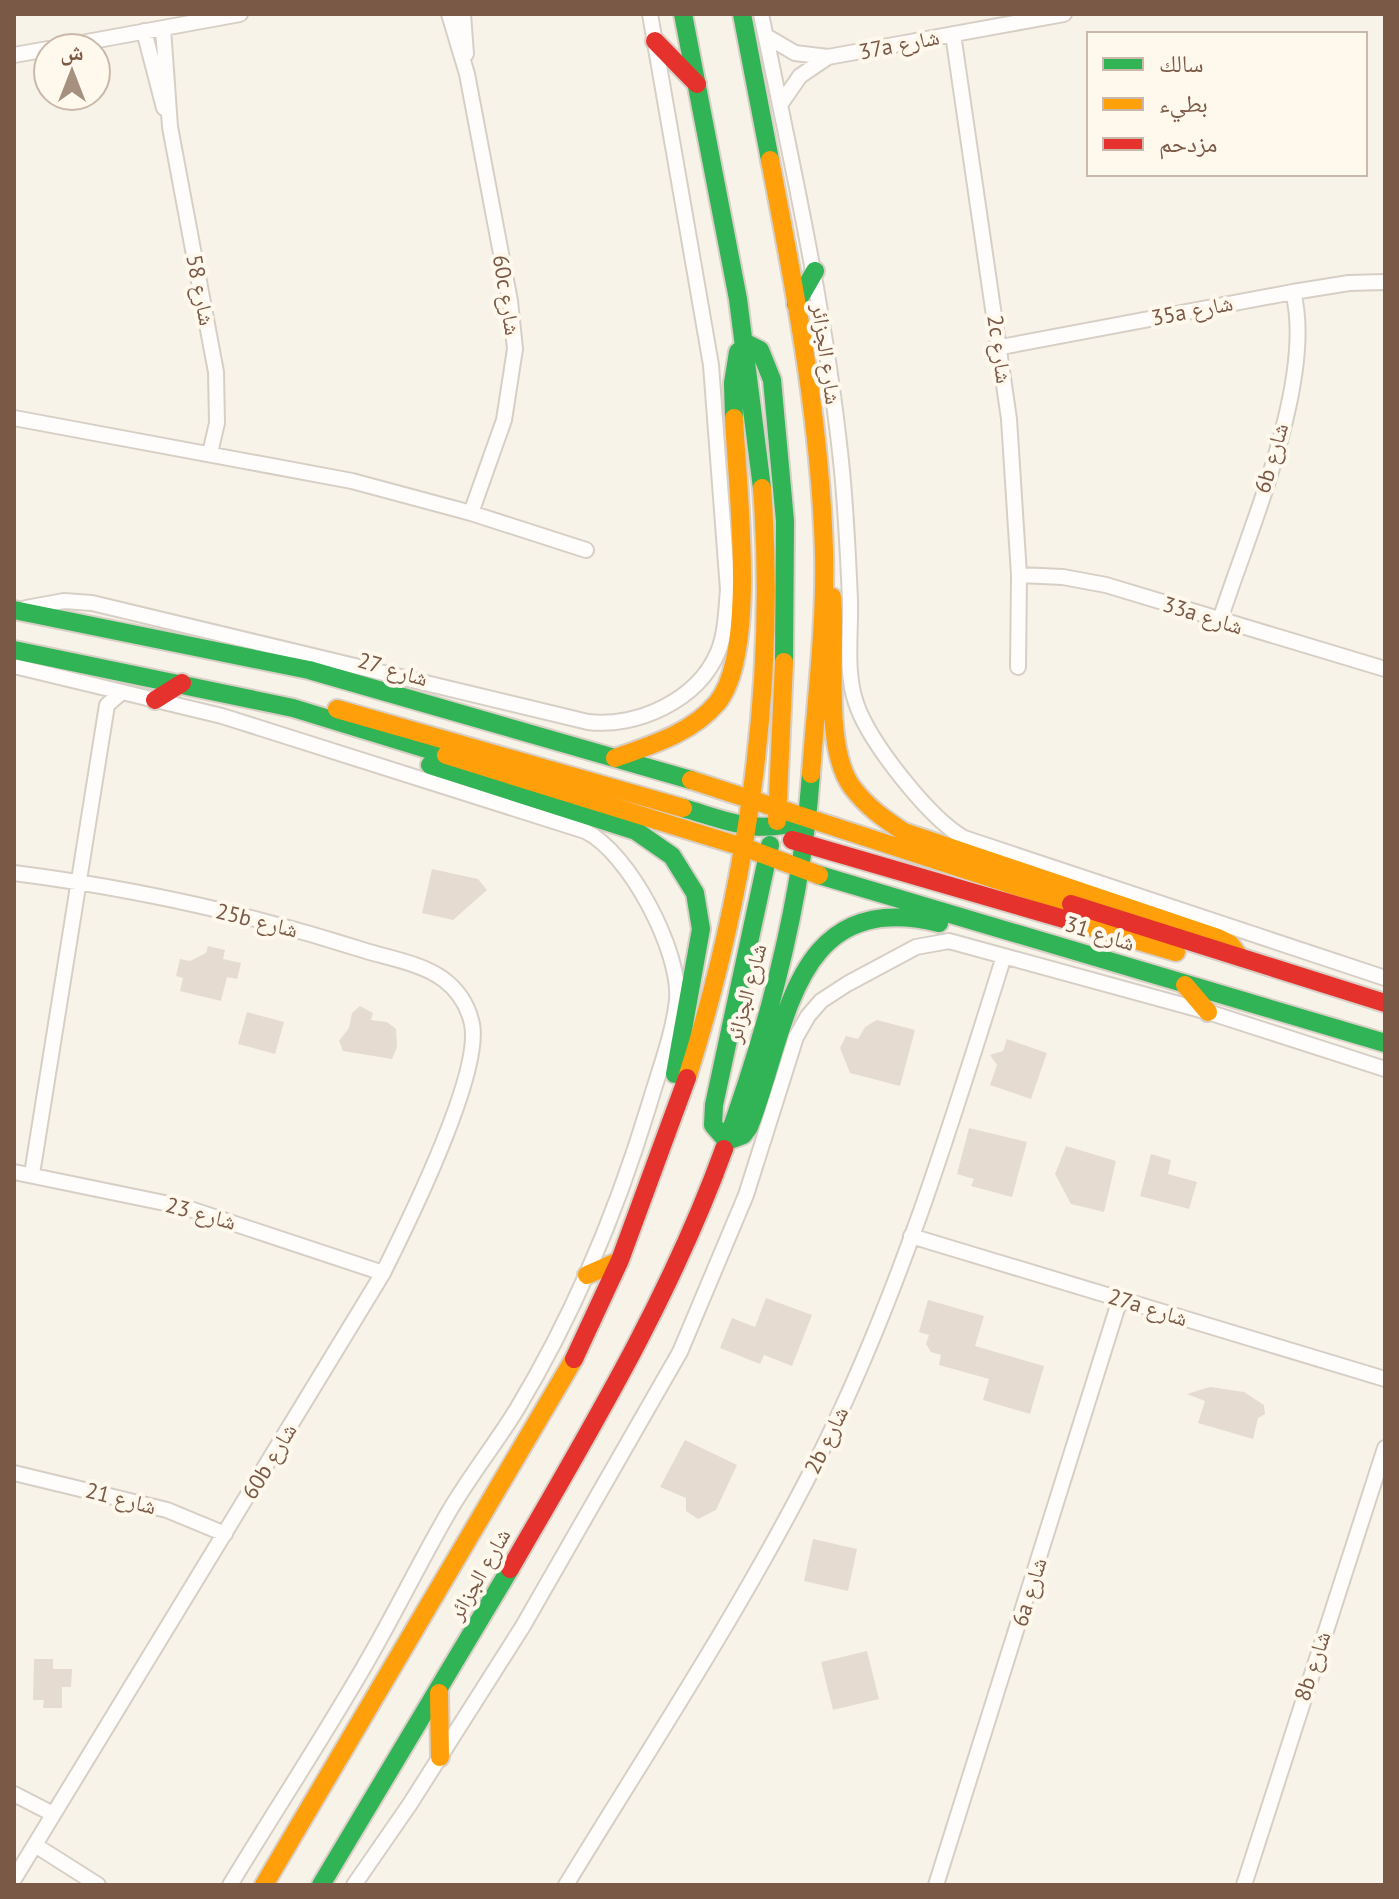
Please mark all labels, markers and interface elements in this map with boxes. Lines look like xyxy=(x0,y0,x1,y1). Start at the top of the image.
street label: 37a شارع xyxy=(856,22,942,66)
north arrow xyxy=(32,32,112,112)
legend xyxy=(1087,32,1367,176)
text: ش xyxy=(60,38,84,66)
text: سالك xyxy=(1159,48,1204,79)
text: بطيء xyxy=(1159,88,1208,123)
text: مزدحم xyxy=(1159,128,1218,160)
street label: شارع 58 xyxy=(180,252,222,328)
street label: 60c شارع xyxy=(487,253,527,337)
street label: 35a شارع xyxy=(1149,288,1235,332)
street label: شارع الجزائر xyxy=(806,301,848,406)
street label: 2c شارع xyxy=(981,313,1019,385)
street label: 6b شارع xyxy=(1248,420,1294,496)
street label: 33a شارع xyxy=(1159,590,1247,640)
street label: شارع 27 xyxy=(355,646,431,692)
street label: 25b شارع xyxy=(213,896,301,944)
street label: شارع 31 xyxy=(1062,909,1138,957)
street label: شارع الجزائر xyxy=(719,940,773,1047)
street label: شارع 23 xyxy=(163,1190,239,1236)
street label: 27a شارع xyxy=(1105,1282,1191,1332)
street label: 2b شارع xyxy=(798,1402,854,1478)
street label: 60b شارع xyxy=(235,1418,303,1504)
street label: شارع 21 xyxy=(83,1476,159,1520)
street label: شارع الجزائر xyxy=(441,1523,516,1626)
street label: 6a شارع xyxy=(1005,1554,1053,1630)
street label: 8b شارع xyxy=(1288,1628,1336,1704)

